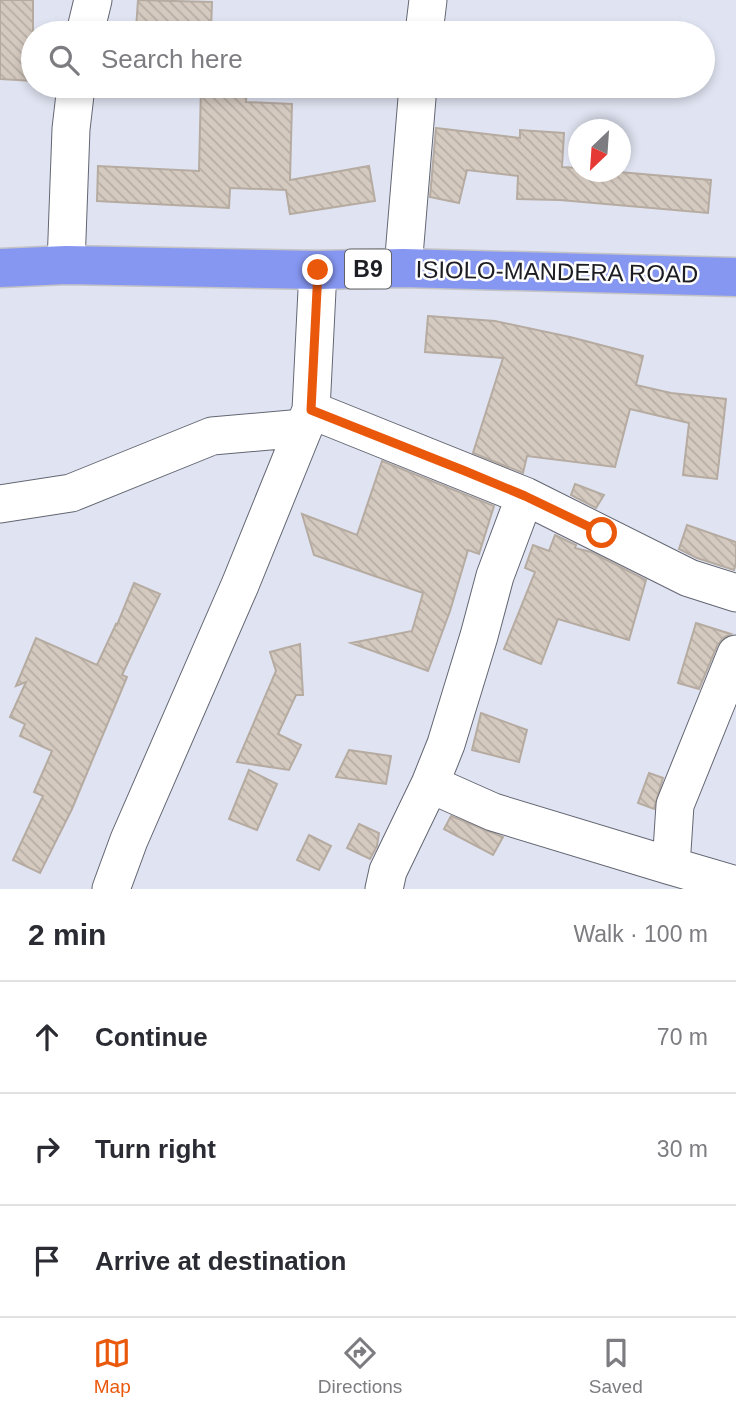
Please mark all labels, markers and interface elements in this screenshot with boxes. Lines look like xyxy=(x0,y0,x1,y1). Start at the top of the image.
search box xyxy=(21,21,715,98)
icon: search xyxy=(45,41,83,79)
text: Search here xyxy=(101,44,243,74)
north arrow xyxy=(568,119,631,182)
road number: B9 xyxy=(345,250,391,288)
route end xyxy=(302,254,333,285)
street label: ISIOLO-MANDERA ROAD xyxy=(415,256,699,287)
route start xyxy=(586,517,617,548)
text: 2 min xyxy=(28,918,106,951)
text: Walk · 100 m xyxy=(573,921,708,947)
icon: ahead xyxy=(28,1018,66,1056)
text: Continue xyxy=(95,1022,208,1052)
text: 70 m xyxy=(657,1024,708,1050)
icon: right xyxy=(28,1130,66,1168)
text: Turn right xyxy=(95,1134,216,1164)
text: 30 m xyxy=(657,1136,708,1162)
icon: arrive xyxy=(28,1242,66,1280)
text: Arrive at destination xyxy=(95,1246,346,1276)
tab: Map xyxy=(93,1334,131,1398)
tab: Directions xyxy=(318,1334,402,1398)
tab: Saved xyxy=(589,1334,643,1398)

